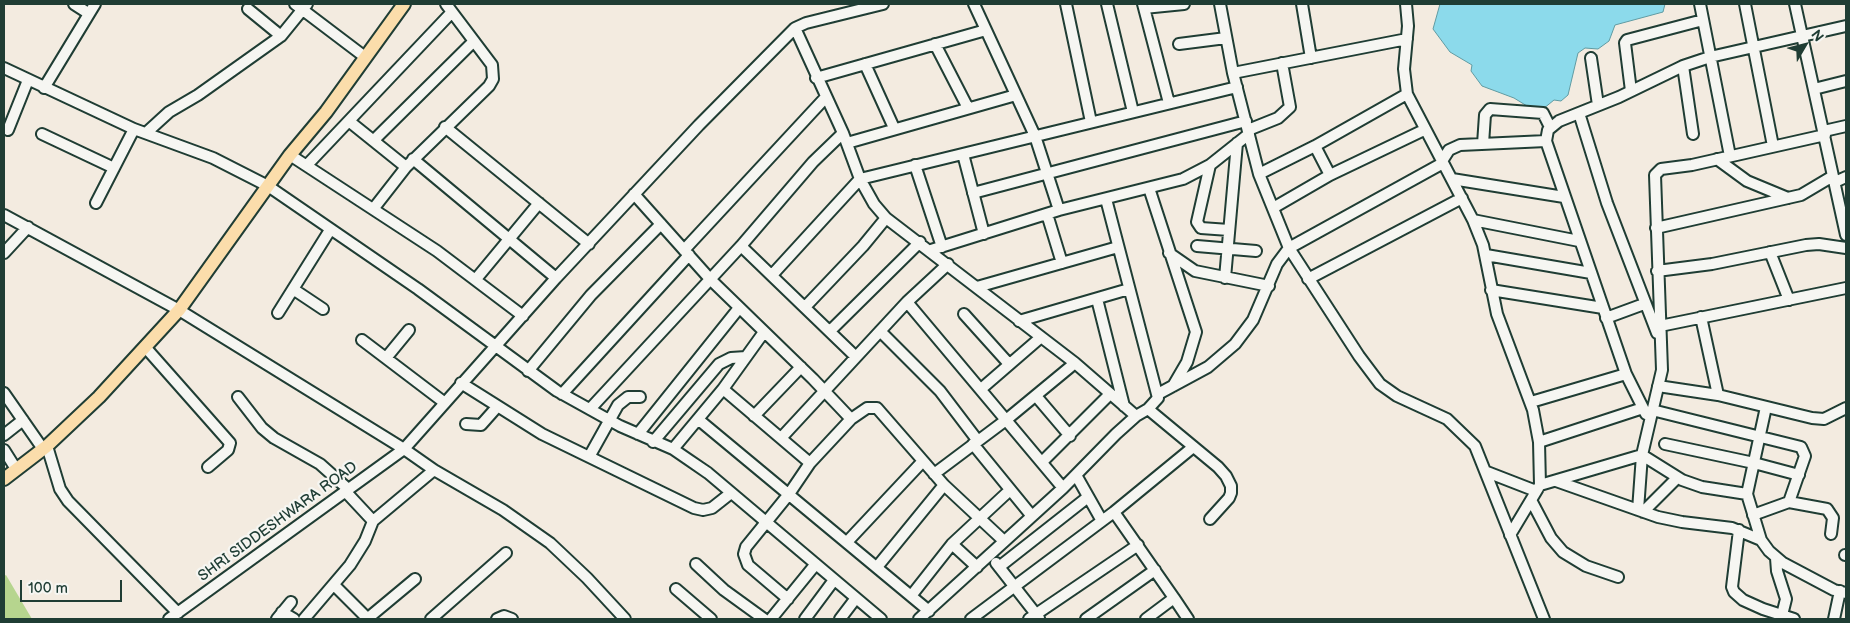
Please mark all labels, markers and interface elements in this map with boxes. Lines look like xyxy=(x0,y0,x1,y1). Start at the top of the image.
north arrow xyxy=(1780,20,1830,70)
text: N xyxy=(1807,26,1827,45)
street label: SHRI SIDDESHWARA ROAD xyxy=(195,458,361,586)
scale bar xyxy=(22,570,125,602)
text: 100 m xyxy=(28,579,68,598)

